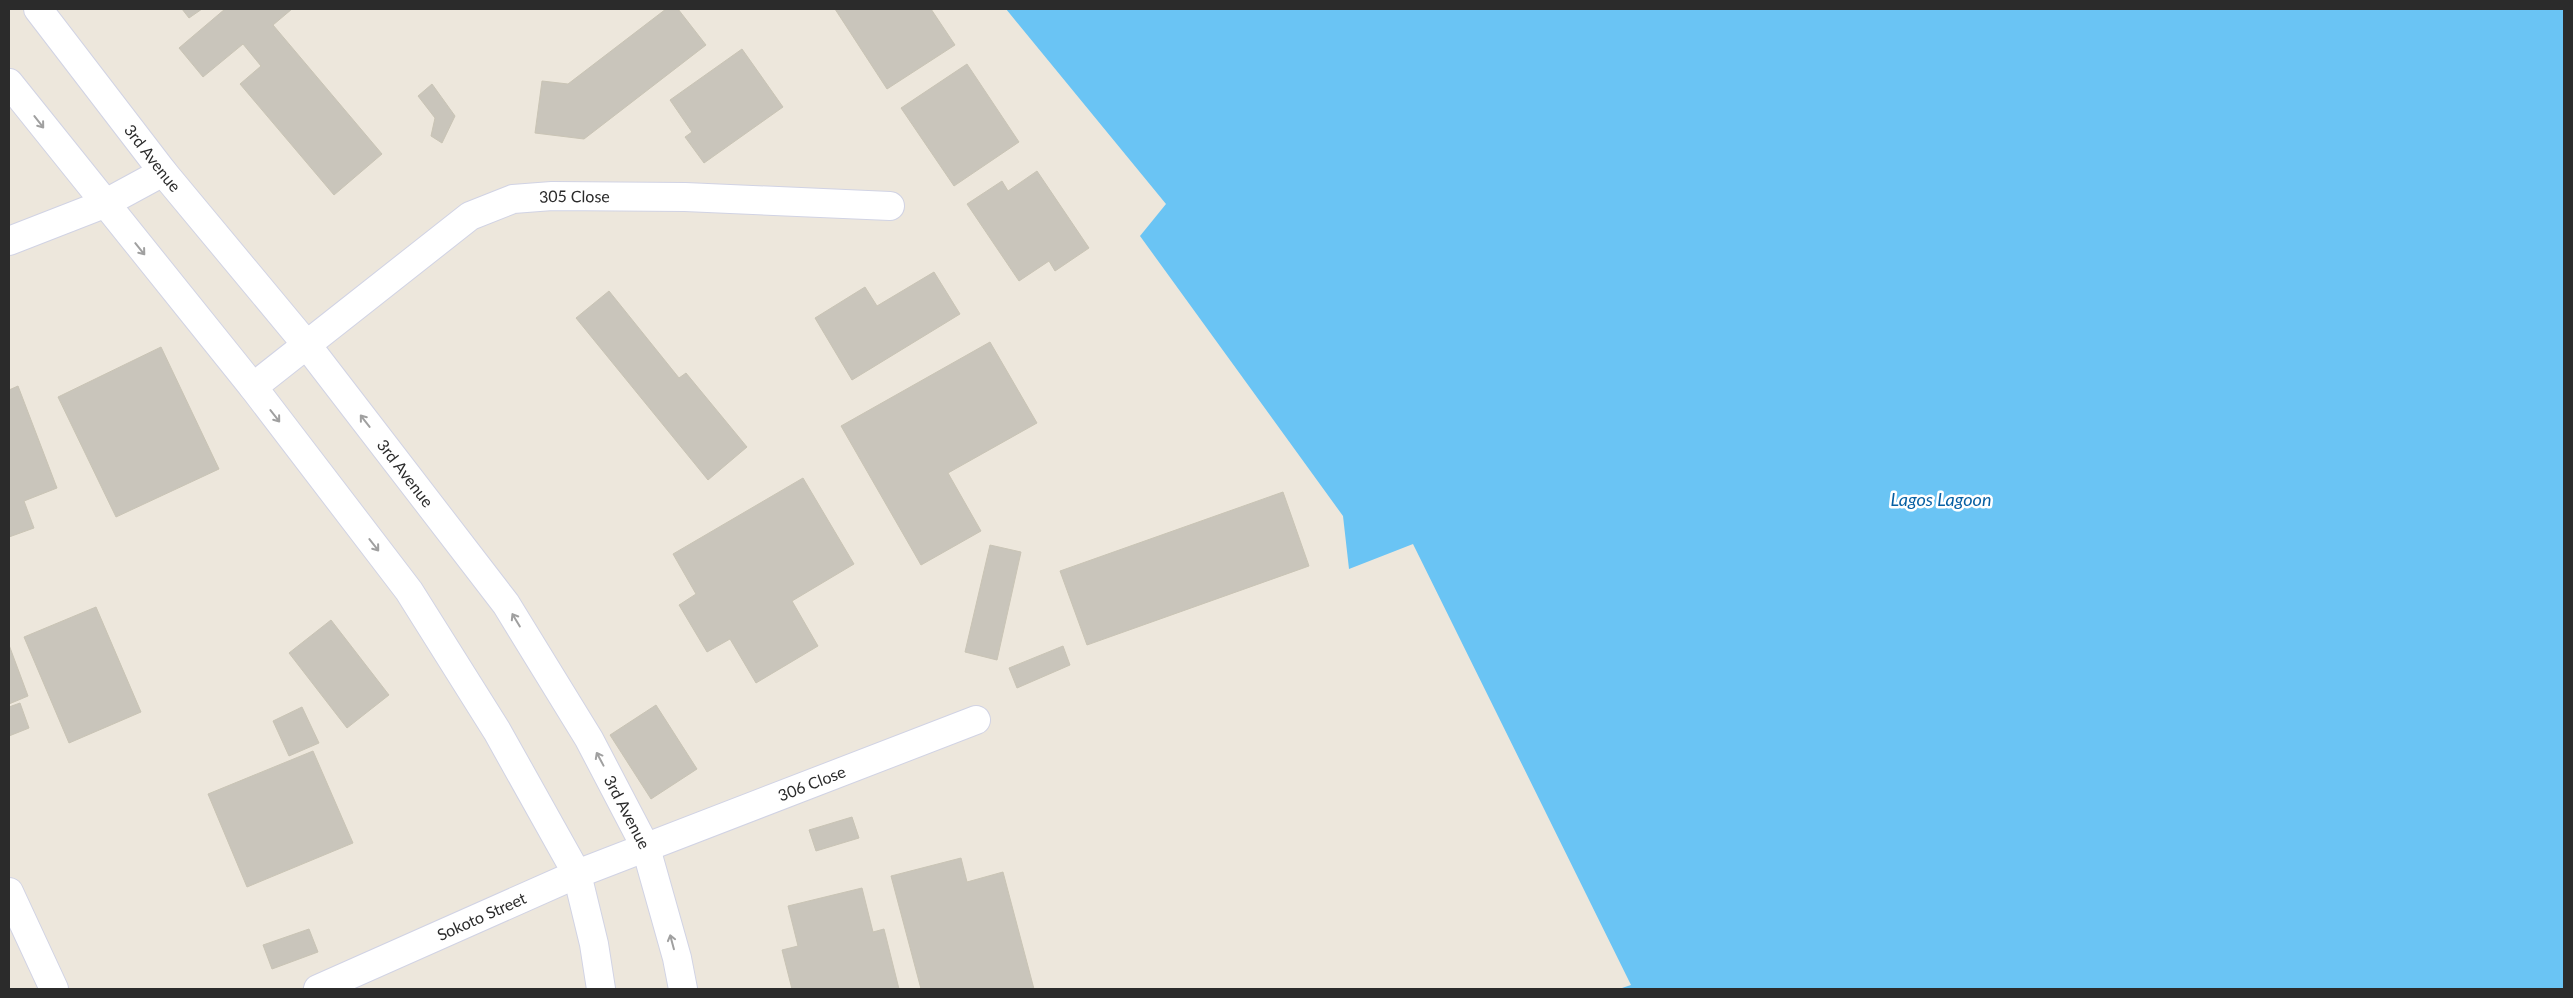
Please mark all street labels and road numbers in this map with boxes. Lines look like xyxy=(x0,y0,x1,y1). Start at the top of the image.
street label: 3rd Avenue xyxy=(121,120,185,195)
street label: 305 Close xyxy=(538,186,610,206)
street label: 3rd Avenue xyxy=(374,435,438,510)
street label: 306 Close xyxy=(775,761,848,805)
street label: 3rd Avenue xyxy=(601,772,655,852)
street label: Sokoto Street xyxy=(434,888,529,944)

